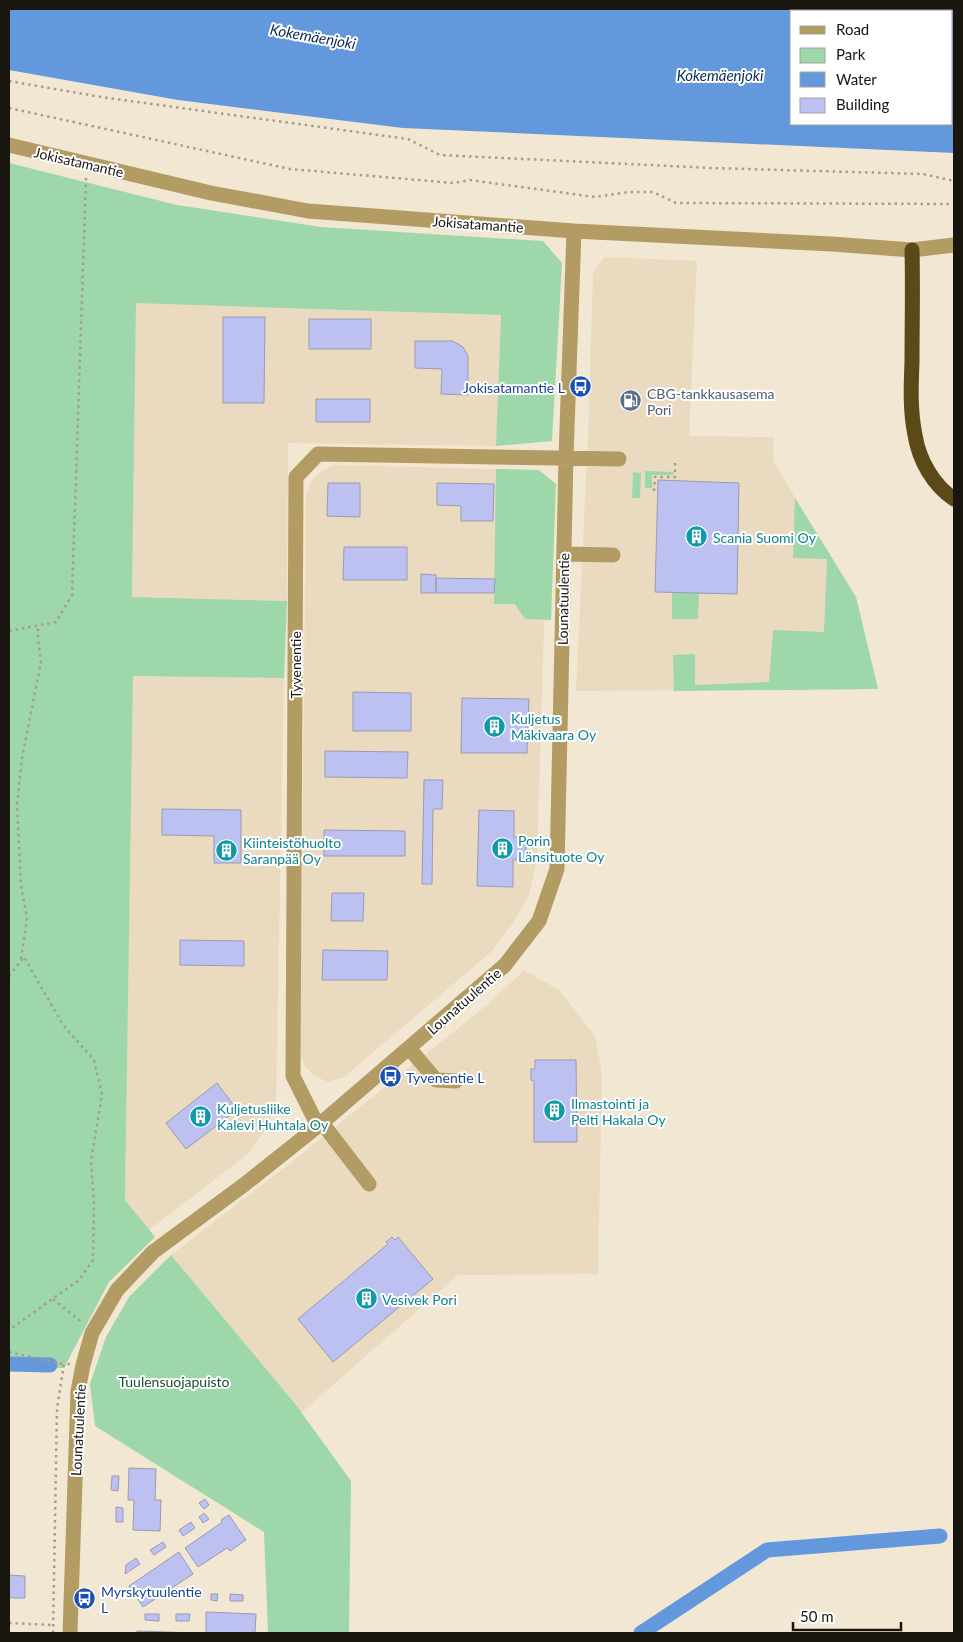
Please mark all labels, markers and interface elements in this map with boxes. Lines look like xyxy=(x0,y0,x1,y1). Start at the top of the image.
legend xyxy=(790,10,953,125)
water label: Kokemäenjoki xyxy=(269,20,358,52)
text: Road xyxy=(836,20,869,38)
text: Park xyxy=(836,45,866,63)
water label: Kokemäenjoki xyxy=(677,66,764,84)
text: Water xyxy=(836,70,877,88)
text: Building xyxy=(836,95,889,113)
street label: Jokisatamantie xyxy=(33,143,125,181)
street label: Jokisatamantie xyxy=(432,212,524,236)
bus stop icon: Jokisatamantie L xyxy=(569,375,593,399)
place label: Jokisatamantie L xyxy=(463,379,565,396)
place label: CBG-tankkausasema Pori xyxy=(647,385,775,418)
fuel station icon: CBG-tankkausasema Pori xyxy=(619,389,643,413)
building icon: Scania Suomi Oy xyxy=(685,525,709,549)
place label: Scania Suomi Oy xyxy=(713,529,817,546)
street label: Lounatuulentie xyxy=(554,553,572,645)
street label: Tyvenentie xyxy=(287,631,304,699)
place label: Kuljetus Mäkivaara Oy xyxy=(511,710,597,743)
building icon: Kuljetus Mäkivaara Oy xyxy=(483,714,507,738)
place label: Porin Länsituote Oy xyxy=(518,832,605,865)
place label: Kiinteistöhuolto Saranpää Oy xyxy=(243,834,341,867)
building icon: Porin Länsituote Oy xyxy=(490,836,514,860)
building icon: Kiinteistöhuolto Saranpää Oy xyxy=(215,838,239,862)
street label: Lounatuulentie xyxy=(424,964,504,1038)
bus stop icon: Tyvenentie L xyxy=(378,1065,402,1089)
place label: Tyvenentie L xyxy=(406,1069,484,1086)
place label: Ilmastointi ja Pelti Hakala Oy xyxy=(571,1095,666,1128)
building icon: Ilmastointi ja Pelti Hakala Oy xyxy=(543,1099,567,1123)
place label: Kuljetusliike Kalevi Huhtala Oy xyxy=(217,1100,329,1133)
building icon: Kuljetusliike Kalevi Huhtala Oy xyxy=(189,1104,213,1128)
building icon: Vesivek Pori xyxy=(354,1287,378,1311)
place label: Vesivek Pori xyxy=(382,1291,457,1308)
park label: Tuulensuojapuisto xyxy=(118,1373,230,1390)
street label: Lounatuulentie xyxy=(67,1384,89,1476)
place label: Myrskytuulentie L xyxy=(101,1583,202,1616)
bus stop icon: Myrskytuulentie L xyxy=(73,1587,97,1611)
scale bar xyxy=(793,1600,900,1632)
text: 50 m xyxy=(800,1607,834,1625)

